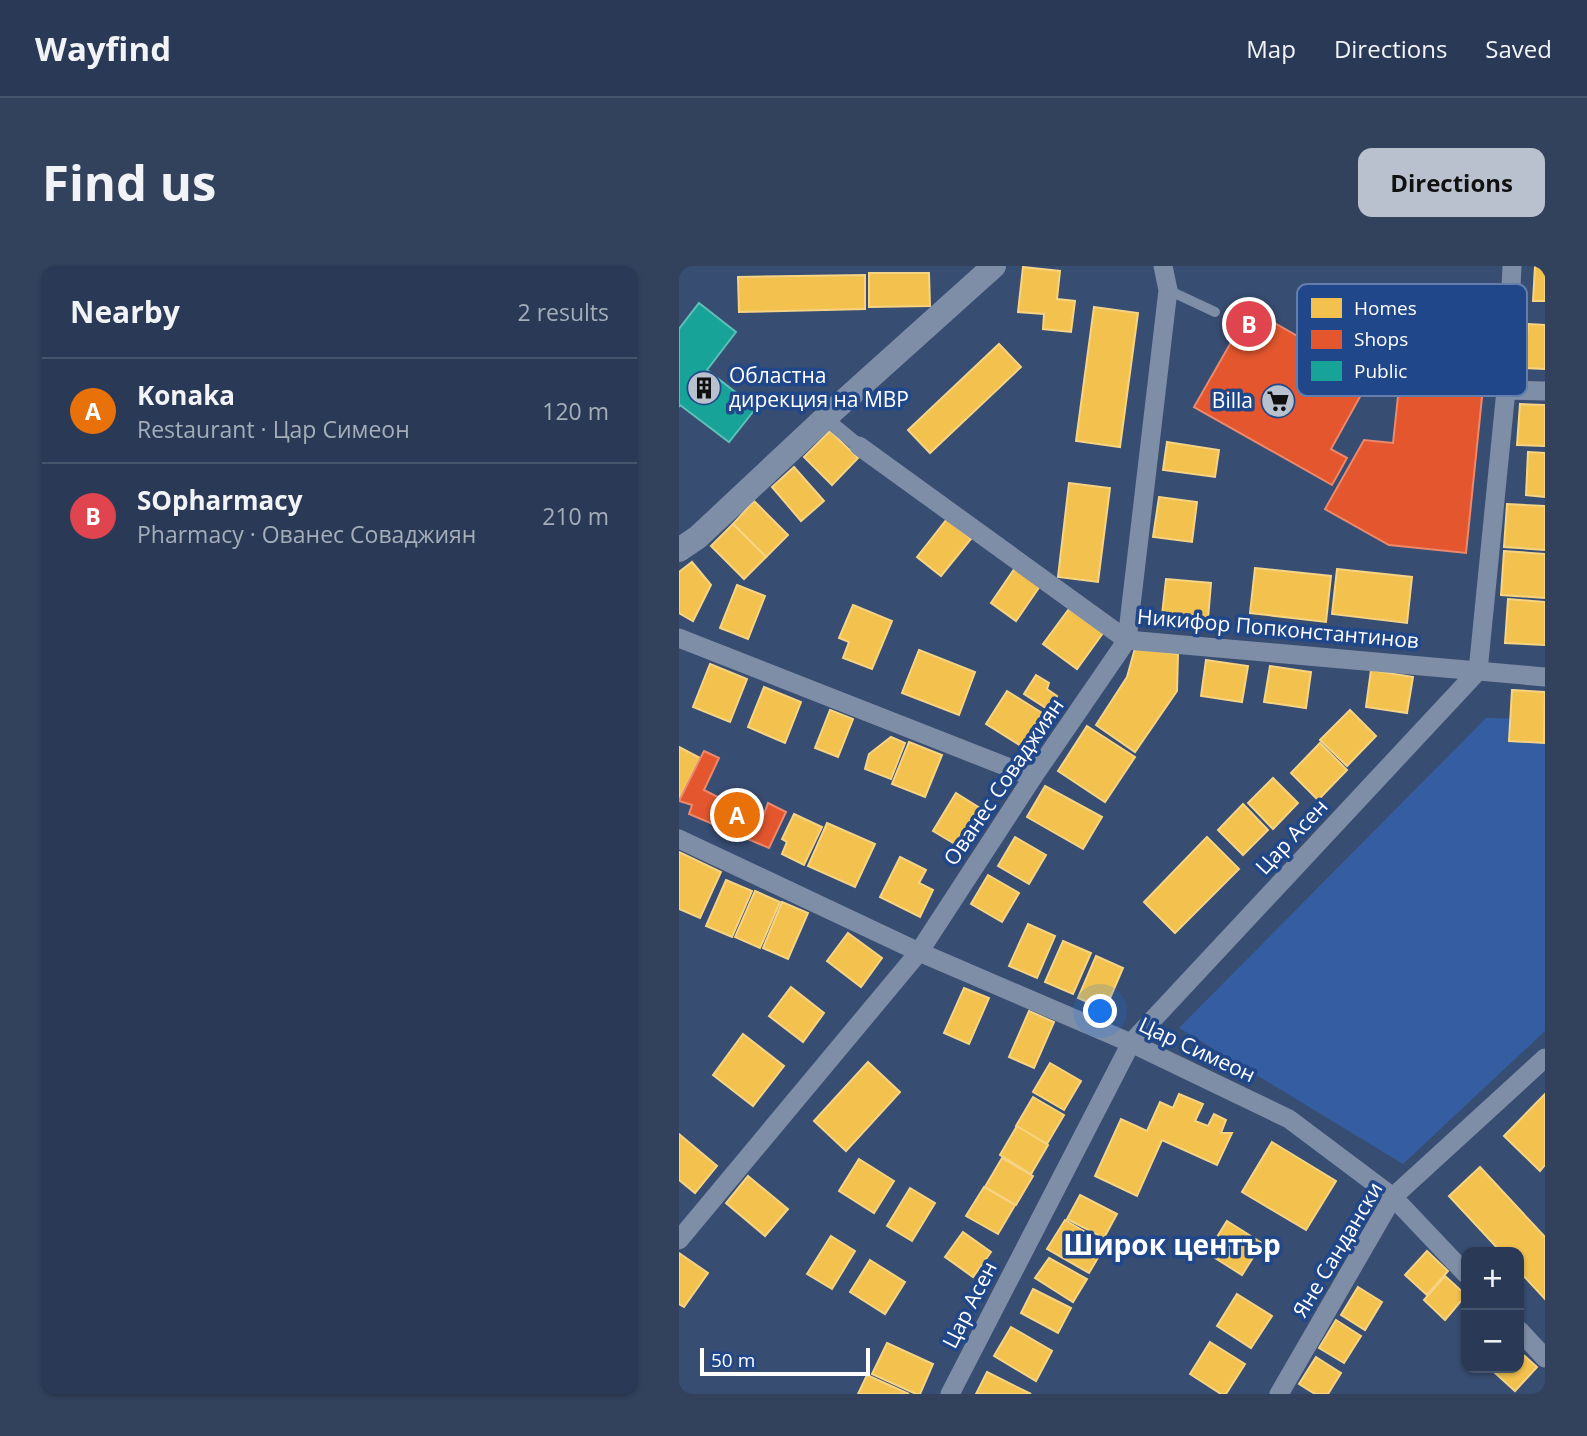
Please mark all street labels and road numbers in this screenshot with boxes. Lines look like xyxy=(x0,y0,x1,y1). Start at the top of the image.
street label: Никифор Попконстантинов xyxy=(1136,602,1420,654)
street label: Ованес Соваджиян xyxy=(937,692,1070,871)
street label: Цар Асен xyxy=(1249,792,1334,880)
street label: Цар Симеон xyxy=(1135,1010,1260,1088)
street label: Яне Сандански xyxy=(1286,1177,1389,1322)
street label: Цар Асен xyxy=(935,1256,1003,1353)

